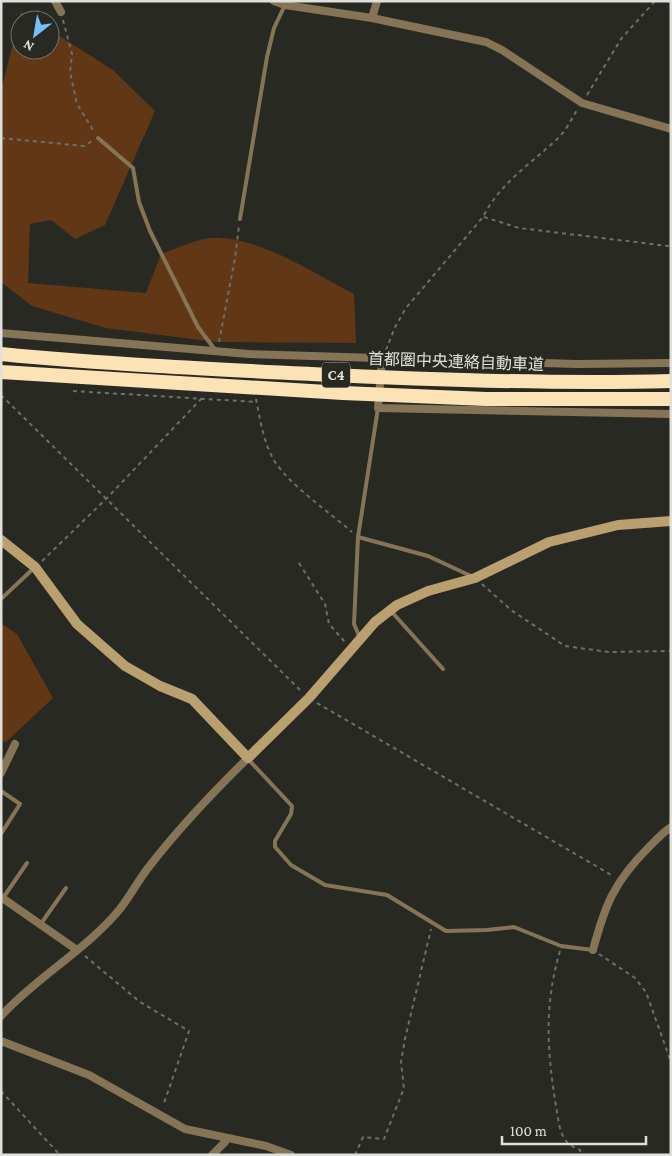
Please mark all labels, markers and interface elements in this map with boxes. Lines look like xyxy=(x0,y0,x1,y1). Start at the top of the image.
north arrow xyxy=(10,10,60,60)
text: N xyxy=(20,37,37,55)
street label: 首都圏中央連絡自動車道 xyxy=(368,350,544,373)
road number: C4 xyxy=(322,362,350,388)
scale bar xyxy=(502,1114,646,1146)
text: 100 m xyxy=(510,1123,547,1139)

